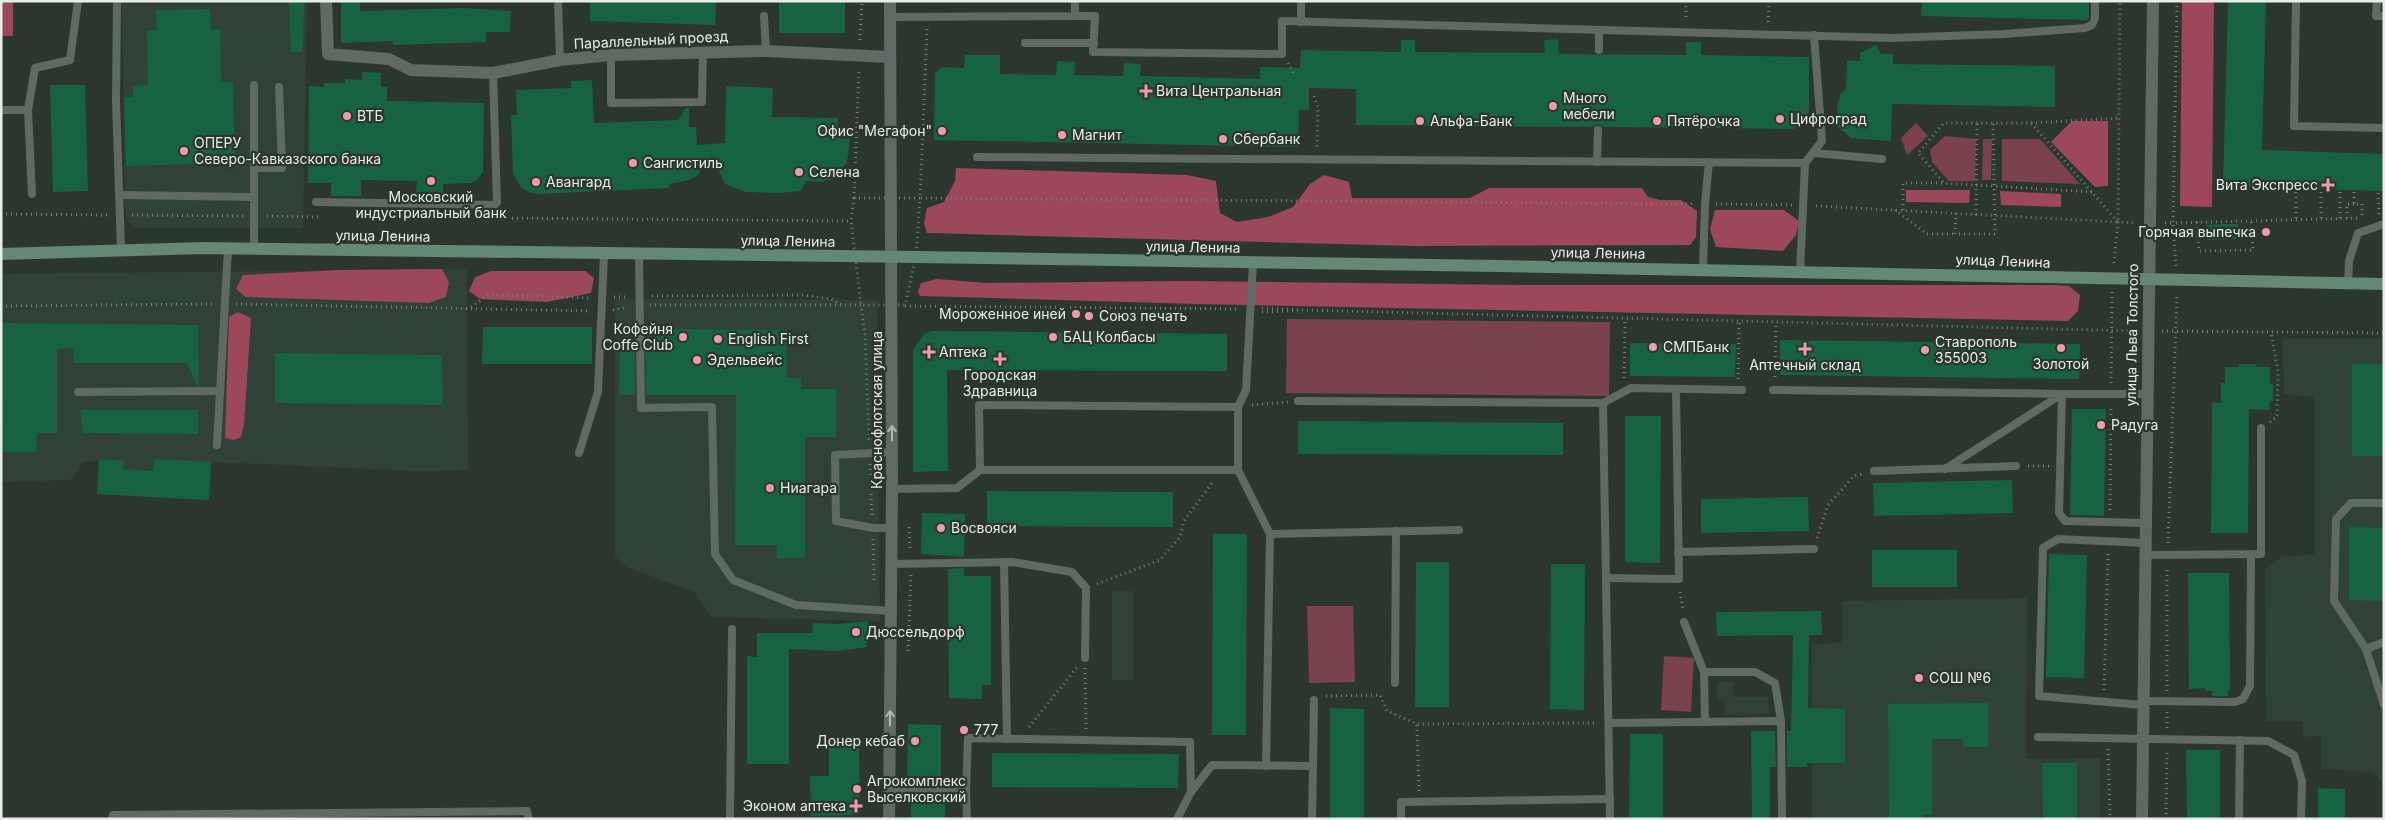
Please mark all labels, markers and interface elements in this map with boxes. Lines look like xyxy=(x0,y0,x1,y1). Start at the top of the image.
street label: Параллельный проезд xyxy=(573,27,729,52)
place label: Вита Центральная xyxy=(1156,82,1281,99)
marker: Вита Центральная xyxy=(1140,85,1152,97)
place label: Много мебели xyxy=(1563,89,1615,122)
marker: Много мебели xyxy=(1547,100,1559,112)
place label: ВТБ xyxy=(357,107,383,124)
marker: ВТБ xyxy=(341,110,353,122)
place label: Цифроград xyxy=(1790,110,1867,127)
place label: Альфа-Банк xyxy=(1430,112,1513,129)
place label: Пятёрочка xyxy=(1667,112,1740,129)
marker: Цифроград xyxy=(1774,113,1786,125)
marker: Альфа-Банк xyxy=(1414,115,1426,127)
marker: Пятёрочка xyxy=(1651,115,1663,127)
place label: Офис "Мегафон" xyxy=(817,122,932,139)
marker: Офис "Мегафон" xyxy=(936,125,948,137)
place label: Магнит xyxy=(1072,126,1122,143)
marker: Магнит xyxy=(1056,129,1068,141)
place label: Сбербанк xyxy=(1233,130,1301,147)
marker: Сбербанк xyxy=(1217,133,1229,145)
place label: ОПЕРУ Северо-Кавказского банка xyxy=(194,134,381,167)
marker: ОПЕРУ Северо-Кавказского банка xyxy=(178,145,190,157)
place label: Сангистиль xyxy=(643,154,723,171)
marker: Сангистиль xyxy=(627,157,639,169)
place label: Селена xyxy=(809,163,860,180)
marker: Селена xyxy=(793,166,805,178)
place label: Авангард xyxy=(546,173,611,190)
marker: Московский индустриальный банк xyxy=(425,175,437,187)
marker: Авангард xyxy=(530,176,542,188)
place label: Вита Экспресс xyxy=(2216,176,2318,193)
marker: Вита Экспресс xyxy=(2322,179,2334,191)
place label: Московский индустриальный банк xyxy=(355,188,507,221)
place label: Горячая выпечка xyxy=(2138,223,2256,240)
street label: улица Ленина xyxy=(335,226,431,245)
marker: Горячая выпечка xyxy=(2260,226,2272,238)
street label: улица Ленина xyxy=(740,231,836,250)
street label: улица Ленина xyxy=(1145,237,1241,256)
street label: улица Ленина xyxy=(1550,243,1646,262)
street label: улица Ленина xyxy=(1955,250,2051,271)
street label: улица Льва Толстого xyxy=(2122,263,2141,407)
place label: Мороженное иней xyxy=(939,305,1066,322)
place label: Союз печать xyxy=(1099,307,1187,324)
marker: Мороженное иней xyxy=(1070,308,1082,320)
marker: Союз печать xyxy=(1083,310,1095,322)
place label: Кофейня Coffe Club xyxy=(602,320,673,353)
place label: БАЦ Колбасы xyxy=(1063,328,1156,345)
place label: English First xyxy=(728,330,809,347)
marker: Кофейня Coffe Club xyxy=(677,331,689,343)
street label: Краснофлотская улица xyxy=(868,331,885,489)
marker: БАЦ Колбасы xyxy=(1047,331,1059,343)
marker: English First xyxy=(712,333,724,345)
place label: Ставрополь 355003 xyxy=(1935,333,2017,366)
place label: СМПБанк xyxy=(1663,338,1729,355)
marker: СМПБанк xyxy=(1647,341,1659,353)
marker: Золотой xyxy=(2055,342,2067,354)
place label: Аптека xyxy=(939,343,987,360)
marker: Аптечный склад xyxy=(1799,343,1811,355)
marker: Ставрополь 355003 xyxy=(1919,344,1931,356)
marker: Аптека xyxy=(923,346,935,358)
place label: Эдельвейс xyxy=(707,351,782,368)
marker: Городская Здравница xyxy=(994,353,1006,365)
marker: Эдельвейс xyxy=(691,354,703,366)
place label: Золотой xyxy=(2033,355,2089,372)
place label: Аптечный склад xyxy=(1749,356,1861,373)
place label: Городская Здравница xyxy=(963,366,1037,399)
place label: Радуга xyxy=(2111,416,2158,433)
marker: Радуга xyxy=(2095,419,2107,431)
one-way arrow xyxy=(887,425,897,441)
place label: Ниагара xyxy=(780,479,837,496)
marker: Ниагара xyxy=(764,482,776,494)
place label: Восвояси xyxy=(951,519,1017,536)
marker: Восвояси xyxy=(935,522,947,534)
place label: Дюссельдорф xyxy=(866,623,965,640)
marker: Дюссельдорф xyxy=(850,626,862,638)
place label: СОШ №6 xyxy=(1929,669,1991,686)
marker: СОШ №6 xyxy=(1913,672,1925,684)
one-way arrow xyxy=(885,710,895,726)
place label: 777 xyxy=(974,721,998,738)
marker: 777 xyxy=(958,724,970,736)
place label: Донер кебаб xyxy=(816,732,905,749)
marker: Донер кебаб xyxy=(909,735,921,747)
place label: Агрокомплекс Выселковский xyxy=(867,772,966,805)
marker: Агрокомплекс Выселковский xyxy=(851,783,863,795)
place label: Эконом аптека xyxy=(743,797,846,814)
marker: Эконом аптека xyxy=(850,800,862,812)

